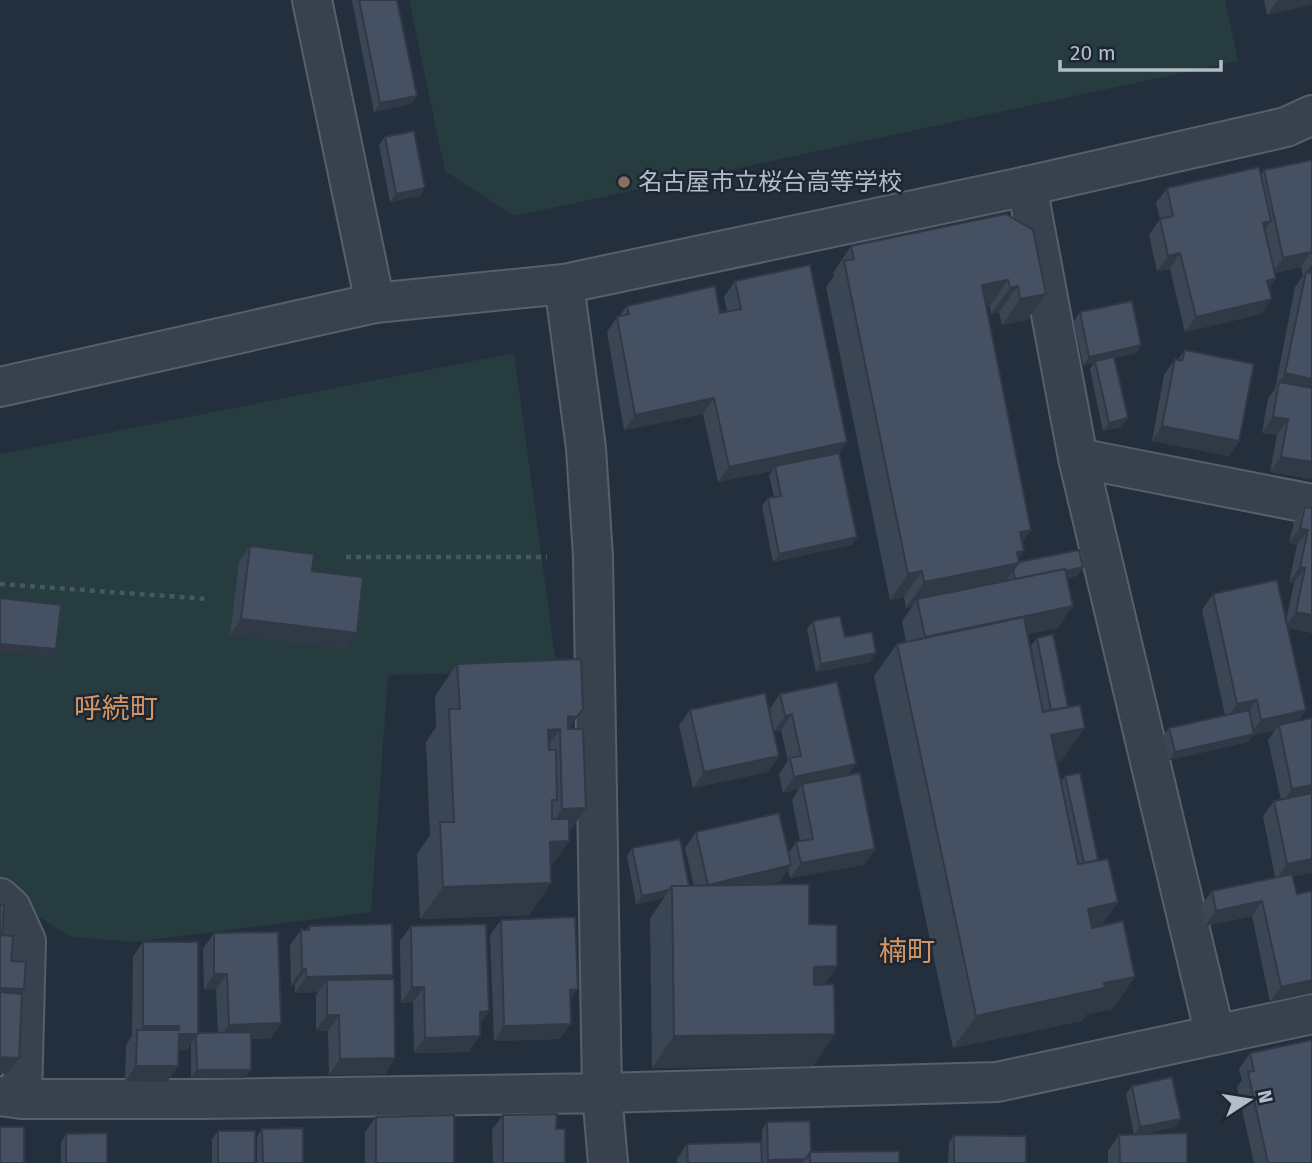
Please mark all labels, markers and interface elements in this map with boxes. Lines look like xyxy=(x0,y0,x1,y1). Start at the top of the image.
scale bar xyxy=(1060,28,1221,72)
text: 20 m xyxy=(1070,40,1116,66)
place label: 名古屋市立桜台高等学校 xyxy=(638,168,902,196)
marker: 名古屋市立桜台高等学校 xyxy=(616,174,632,190)
district label: 呼続町 xyxy=(74,692,158,725)
district label: 楠町 xyxy=(879,935,935,968)
north arrow xyxy=(1214,1065,1284,1135)
text: N xyxy=(1253,1088,1278,1105)

